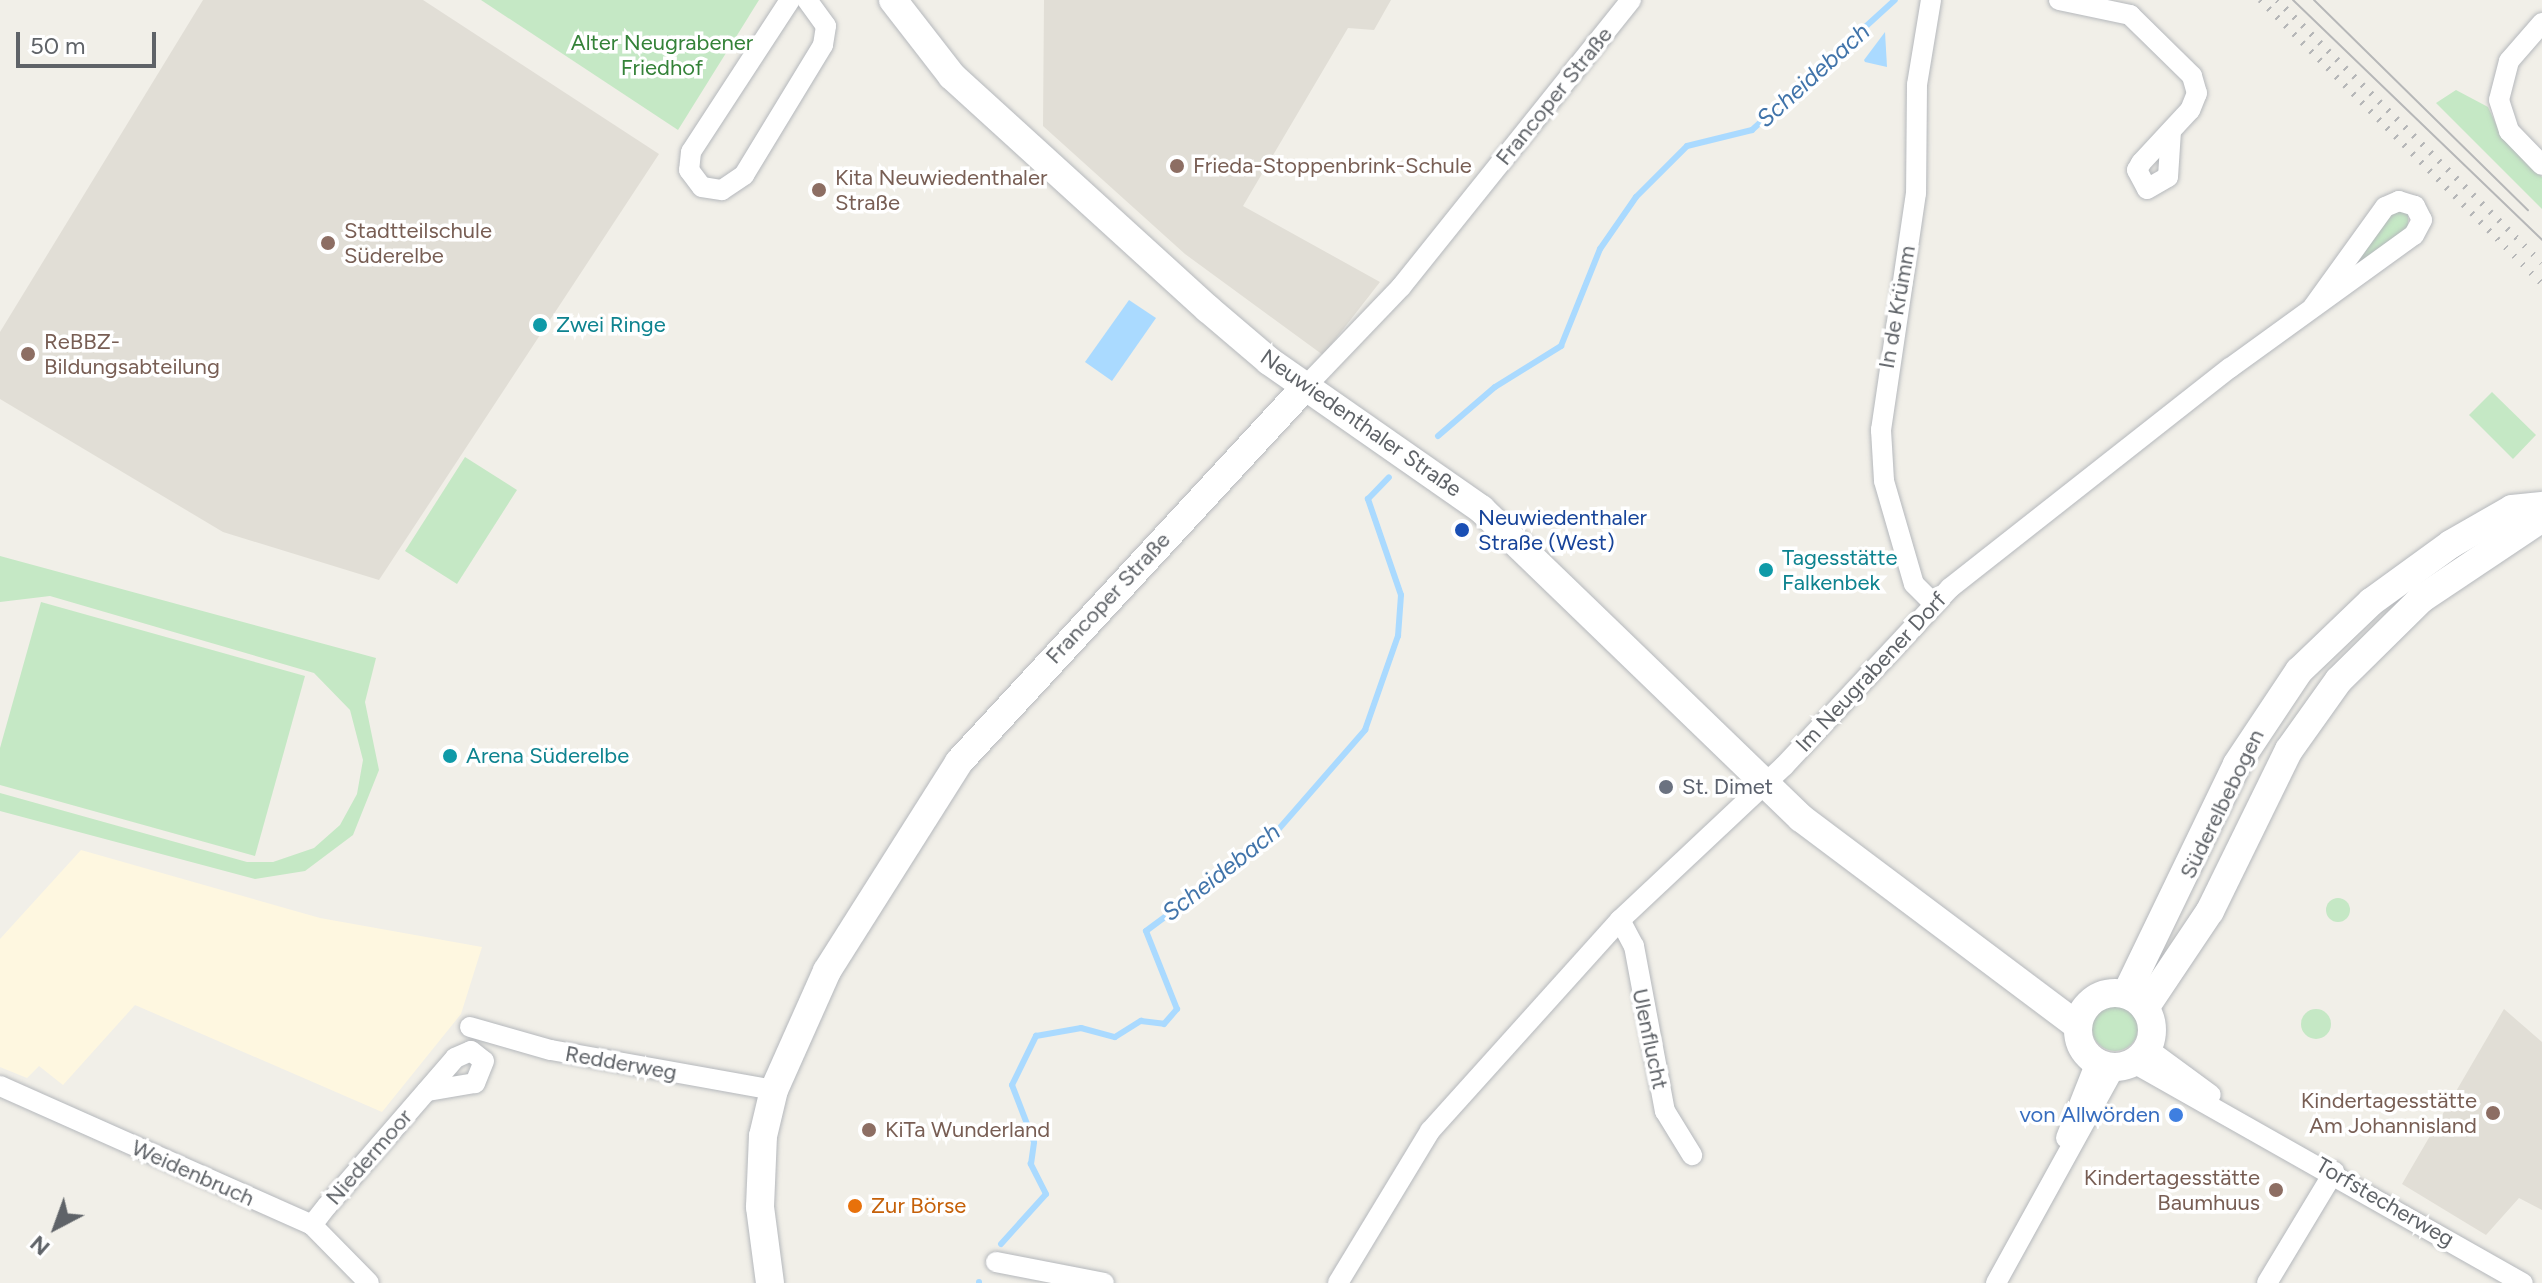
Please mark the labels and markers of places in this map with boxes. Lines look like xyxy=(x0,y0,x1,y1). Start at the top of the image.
place label: Frieda-Stoppenbrink-Schule xyxy=(1193,153,1472,179)
marker: Frieda-Stoppenbrink-Schule xyxy=(1168,157,1186,175)
place label: Kita Neuwiedenthaler Straße xyxy=(835,164,1047,216)
marker: Kita Neuwiedenthaler Straße xyxy=(810,181,828,199)
place label: Stadtteilschule Süderelbe xyxy=(344,217,492,268)
marker: Stadtteilschule Süderelbe xyxy=(319,234,337,252)
place label: Zwei Ringe xyxy=(556,312,666,338)
marker: Zwei Ringe xyxy=(531,316,549,334)
place label: ReBBZ- Bildungsabteilung xyxy=(44,328,220,380)
marker: ReBBZ- Bildungsabteilung xyxy=(19,345,37,363)
place label: Neuwiedenthaler Straße (West) xyxy=(1478,504,1647,556)
marker: Neuwiedenthaler Straße (West) xyxy=(1453,521,1471,539)
place label: Tagesstätte Falkenbek xyxy=(1782,544,1898,596)
marker: Tagesstätte Falkenbek xyxy=(1757,561,1775,579)
place label: Arena Süderelbe xyxy=(466,743,629,769)
marker: Arena Süderelbe xyxy=(441,747,459,765)
place label: St. Dimet xyxy=(1682,774,1773,800)
marker: St. Dimet xyxy=(1657,778,1675,796)
place label: Kindertagesstätte Am Johannisland xyxy=(2301,1087,2477,1138)
place label: von Allwörden xyxy=(2019,1102,2160,1128)
marker: Kindertagesstätte Am Johannisland xyxy=(2484,1104,2502,1122)
marker: von Allwörden xyxy=(2167,1106,2185,1124)
place label: KiTa Wunderland xyxy=(885,1117,1050,1143)
marker: KiTa Wunderland xyxy=(860,1121,878,1139)
place label: Kindertagesstätte Baumhuus xyxy=(2084,1164,2260,1216)
marker: Kindertagesstätte Baumhuus xyxy=(2267,1181,2285,1199)
place label: Zur Börse xyxy=(871,1193,966,1219)
marker: Zur Börse xyxy=(846,1197,864,1215)

